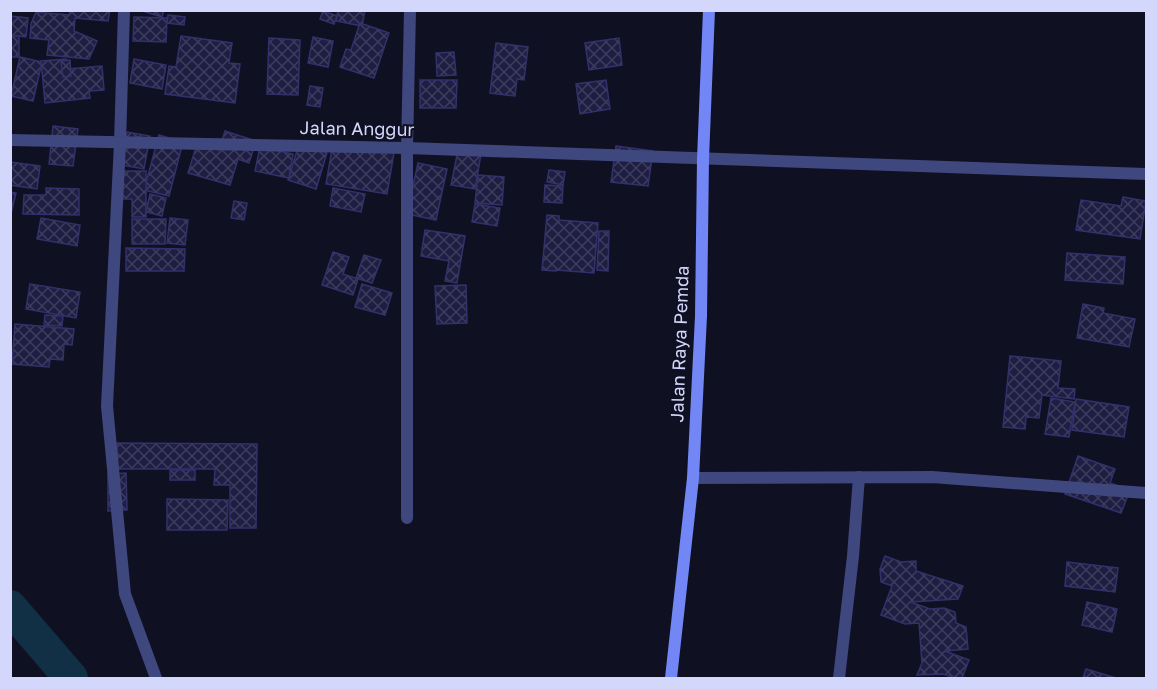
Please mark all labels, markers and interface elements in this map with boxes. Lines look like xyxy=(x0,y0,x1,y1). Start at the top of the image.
street label: Jalan Anggur xyxy=(299,116,415,140)
street label: Jalan Raya Pemda xyxy=(665,265,693,423)

